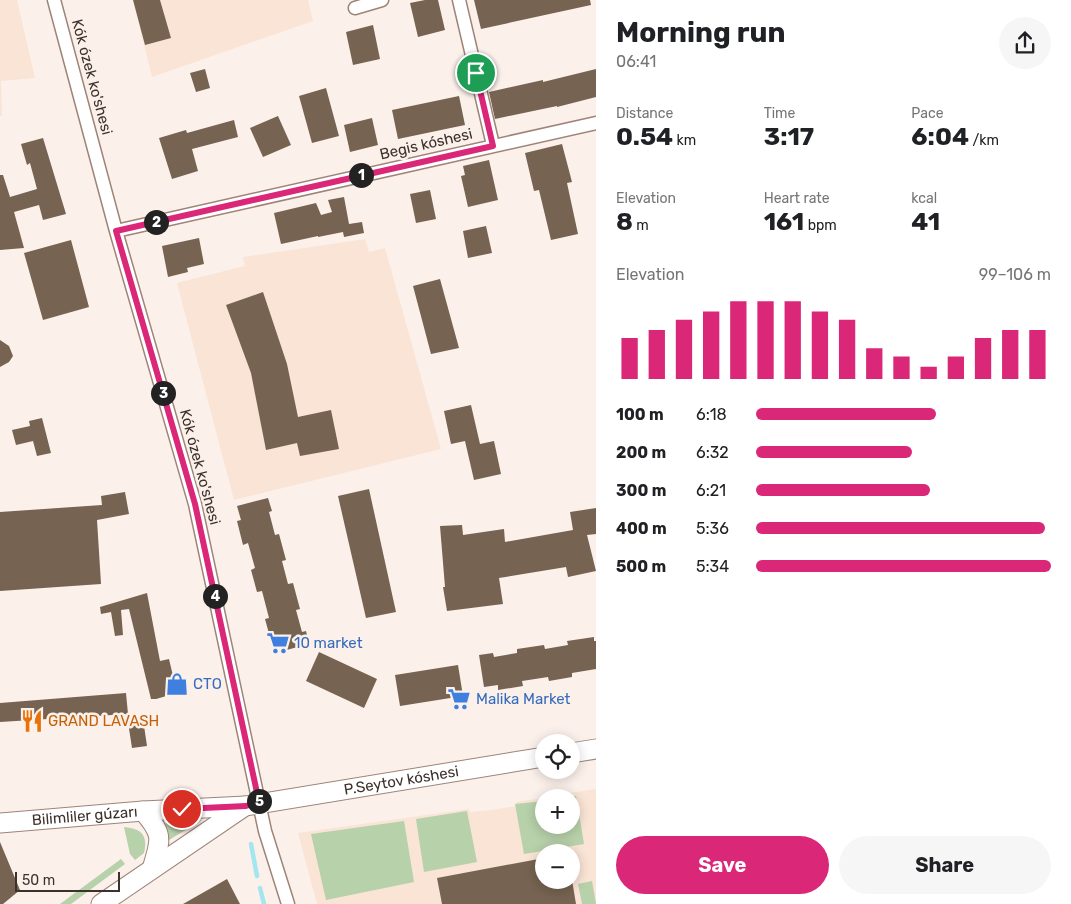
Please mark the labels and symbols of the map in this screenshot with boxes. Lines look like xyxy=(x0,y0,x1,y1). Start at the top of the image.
street label: Kók ózek ko'shesi xyxy=(68,17,116,137)
pin xyxy=(455,52,497,94)
street label: Begis kóshesi xyxy=(378,125,474,163)
pin: 1 xyxy=(348,162,374,188)
pin: 2 xyxy=(144,210,168,234)
pin: 3 xyxy=(150,380,176,406)
street label: Kók ózek ko'shesi xyxy=(176,407,224,527)
pin: 4 xyxy=(202,584,228,608)
supermarket icon: 10 market xyxy=(265,630,291,656)
place label: 10 market xyxy=(294,634,363,652)
shop icon: СТО xyxy=(164,671,190,697)
place label: СТО xyxy=(193,675,222,693)
supermarket icon: Malika Market xyxy=(446,686,472,712)
place label: Malika Market xyxy=(476,690,571,708)
restaurant icon: GRAND LAVASH xyxy=(19,708,45,734)
place label: GRAND LAVASH xyxy=(48,712,159,730)
street label: P.Seytov kóshesi xyxy=(342,762,460,799)
pin xyxy=(161,788,203,830)
pin: 5 xyxy=(246,788,272,814)
street label: Bilimliler gúzarı xyxy=(31,802,138,829)
scale bar xyxy=(15,869,120,892)

